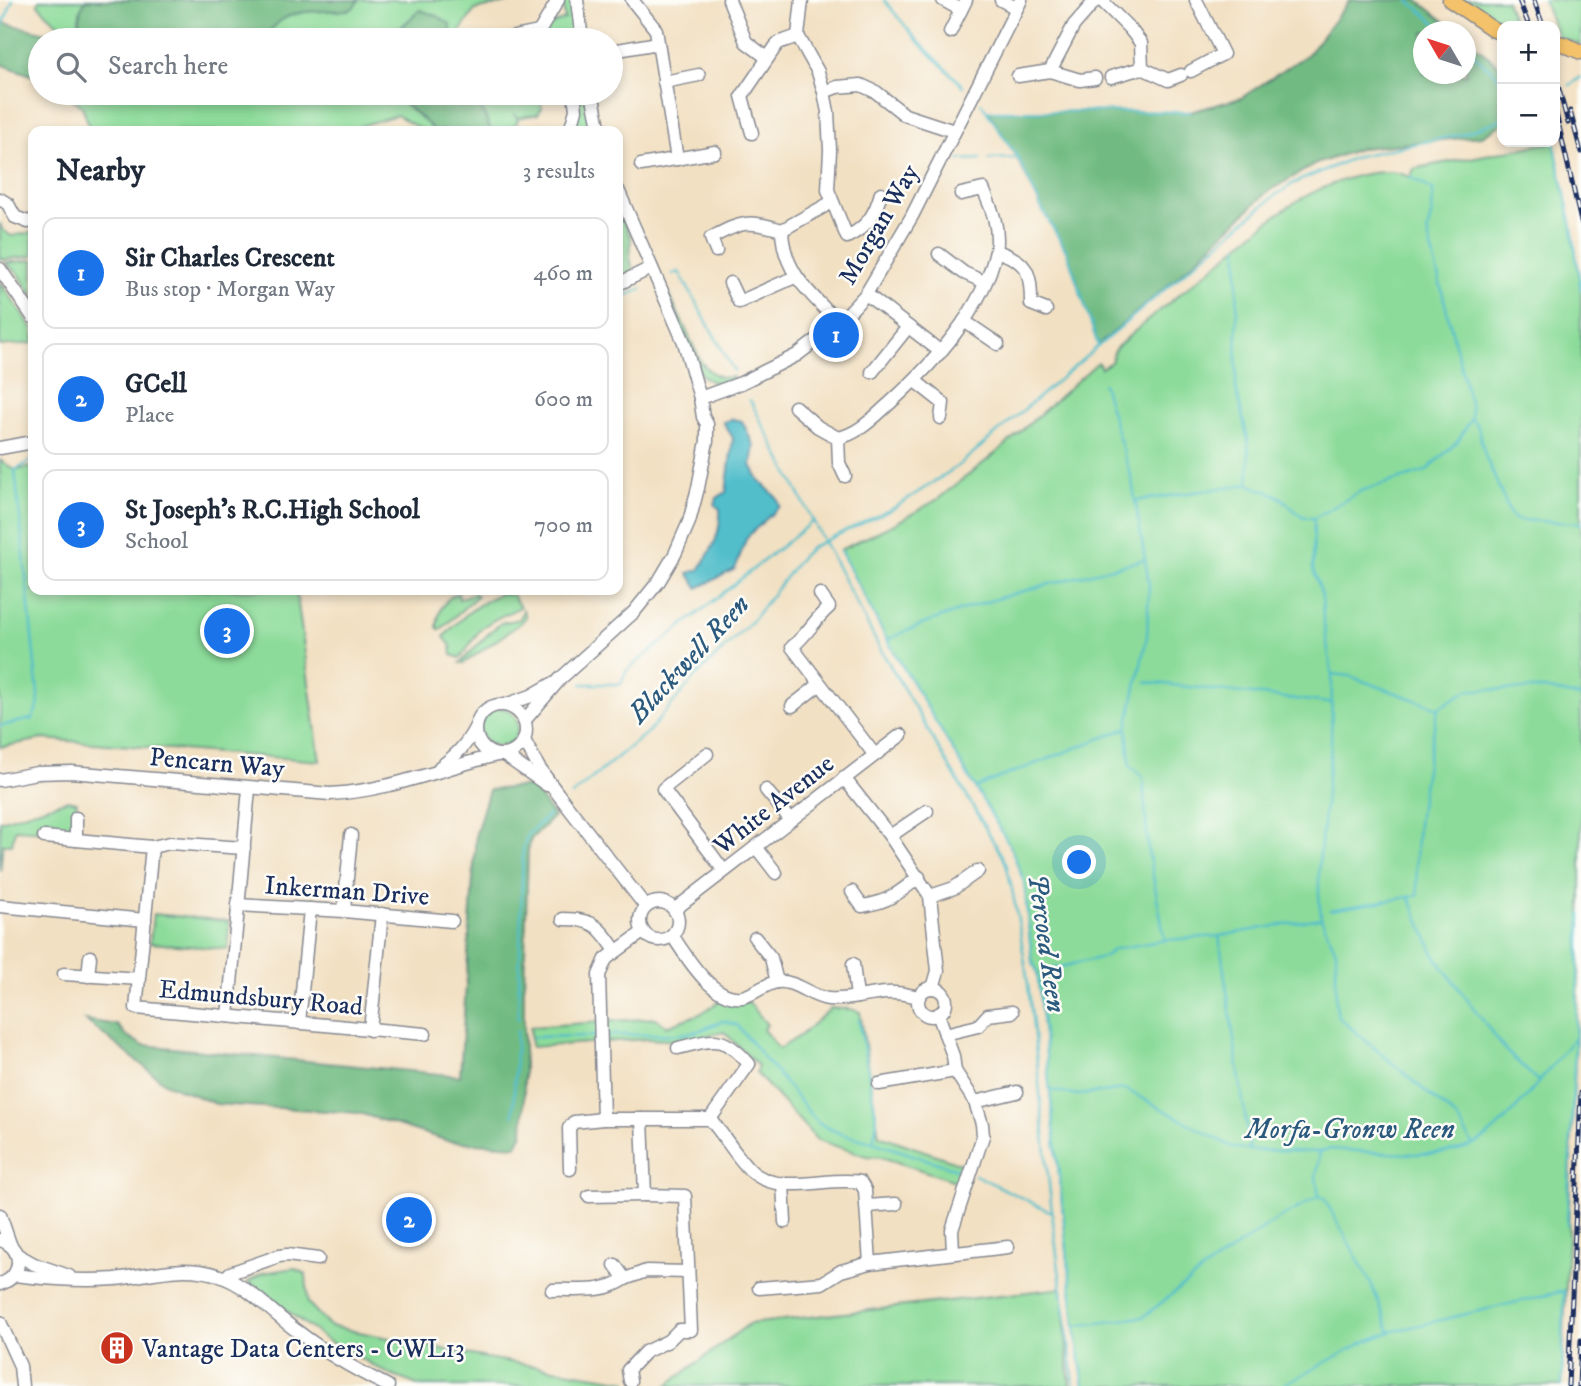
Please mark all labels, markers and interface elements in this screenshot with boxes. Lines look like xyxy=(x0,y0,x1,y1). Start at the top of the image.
north arrow xyxy=(1413,21,1476,84)
map controls xyxy=(1497,21,1560,147)
button: + xyxy=(1497,21,1560,84)
search box xyxy=(28,28,623,105)
icon: search xyxy=(52,48,90,86)
text: Search here xyxy=(108,50,228,83)
button: − xyxy=(1497,84,1560,147)
text: Nearby xyxy=(56,153,145,190)
text: 3 results xyxy=(523,157,595,186)
street label: Morgan Way xyxy=(832,158,927,291)
text: Sir Charles Crescent xyxy=(125,242,335,275)
text: 1 xyxy=(77,259,85,288)
text: 460 m xyxy=(533,259,593,288)
text: Bus stop · Morgan Way xyxy=(125,275,335,304)
pin: 1 xyxy=(813,309,859,361)
text: GCell xyxy=(125,368,187,401)
text: 2 xyxy=(75,385,87,414)
text: 600 m xyxy=(534,385,593,414)
text: Place xyxy=(125,401,174,430)
text: St Joseph's R.C.High School xyxy=(125,494,420,527)
text: 3 xyxy=(77,511,85,540)
text: 700 m xyxy=(534,511,593,540)
text: School xyxy=(125,527,188,556)
water label: Blackwell Reen xyxy=(620,588,757,731)
pin: 3 xyxy=(204,605,250,657)
street label: Pencarn Way xyxy=(148,741,286,786)
street label: White Avenue xyxy=(706,748,841,863)
your location xyxy=(1062,845,1096,879)
street label: Inkerman Drive xyxy=(263,869,430,914)
water label: Percoed Reen xyxy=(1019,872,1074,1015)
street label: Edmundsbury Road xyxy=(157,973,364,1024)
water label: Morfa-Gronw Reen xyxy=(1243,1112,1455,1147)
pin: 2 xyxy=(386,1194,432,1246)
building icon: Vantage Data Centers - CWL13 xyxy=(98,1329,136,1367)
place label: Vantage Data Centers - CWL13 xyxy=(141,1333,465,1366)

